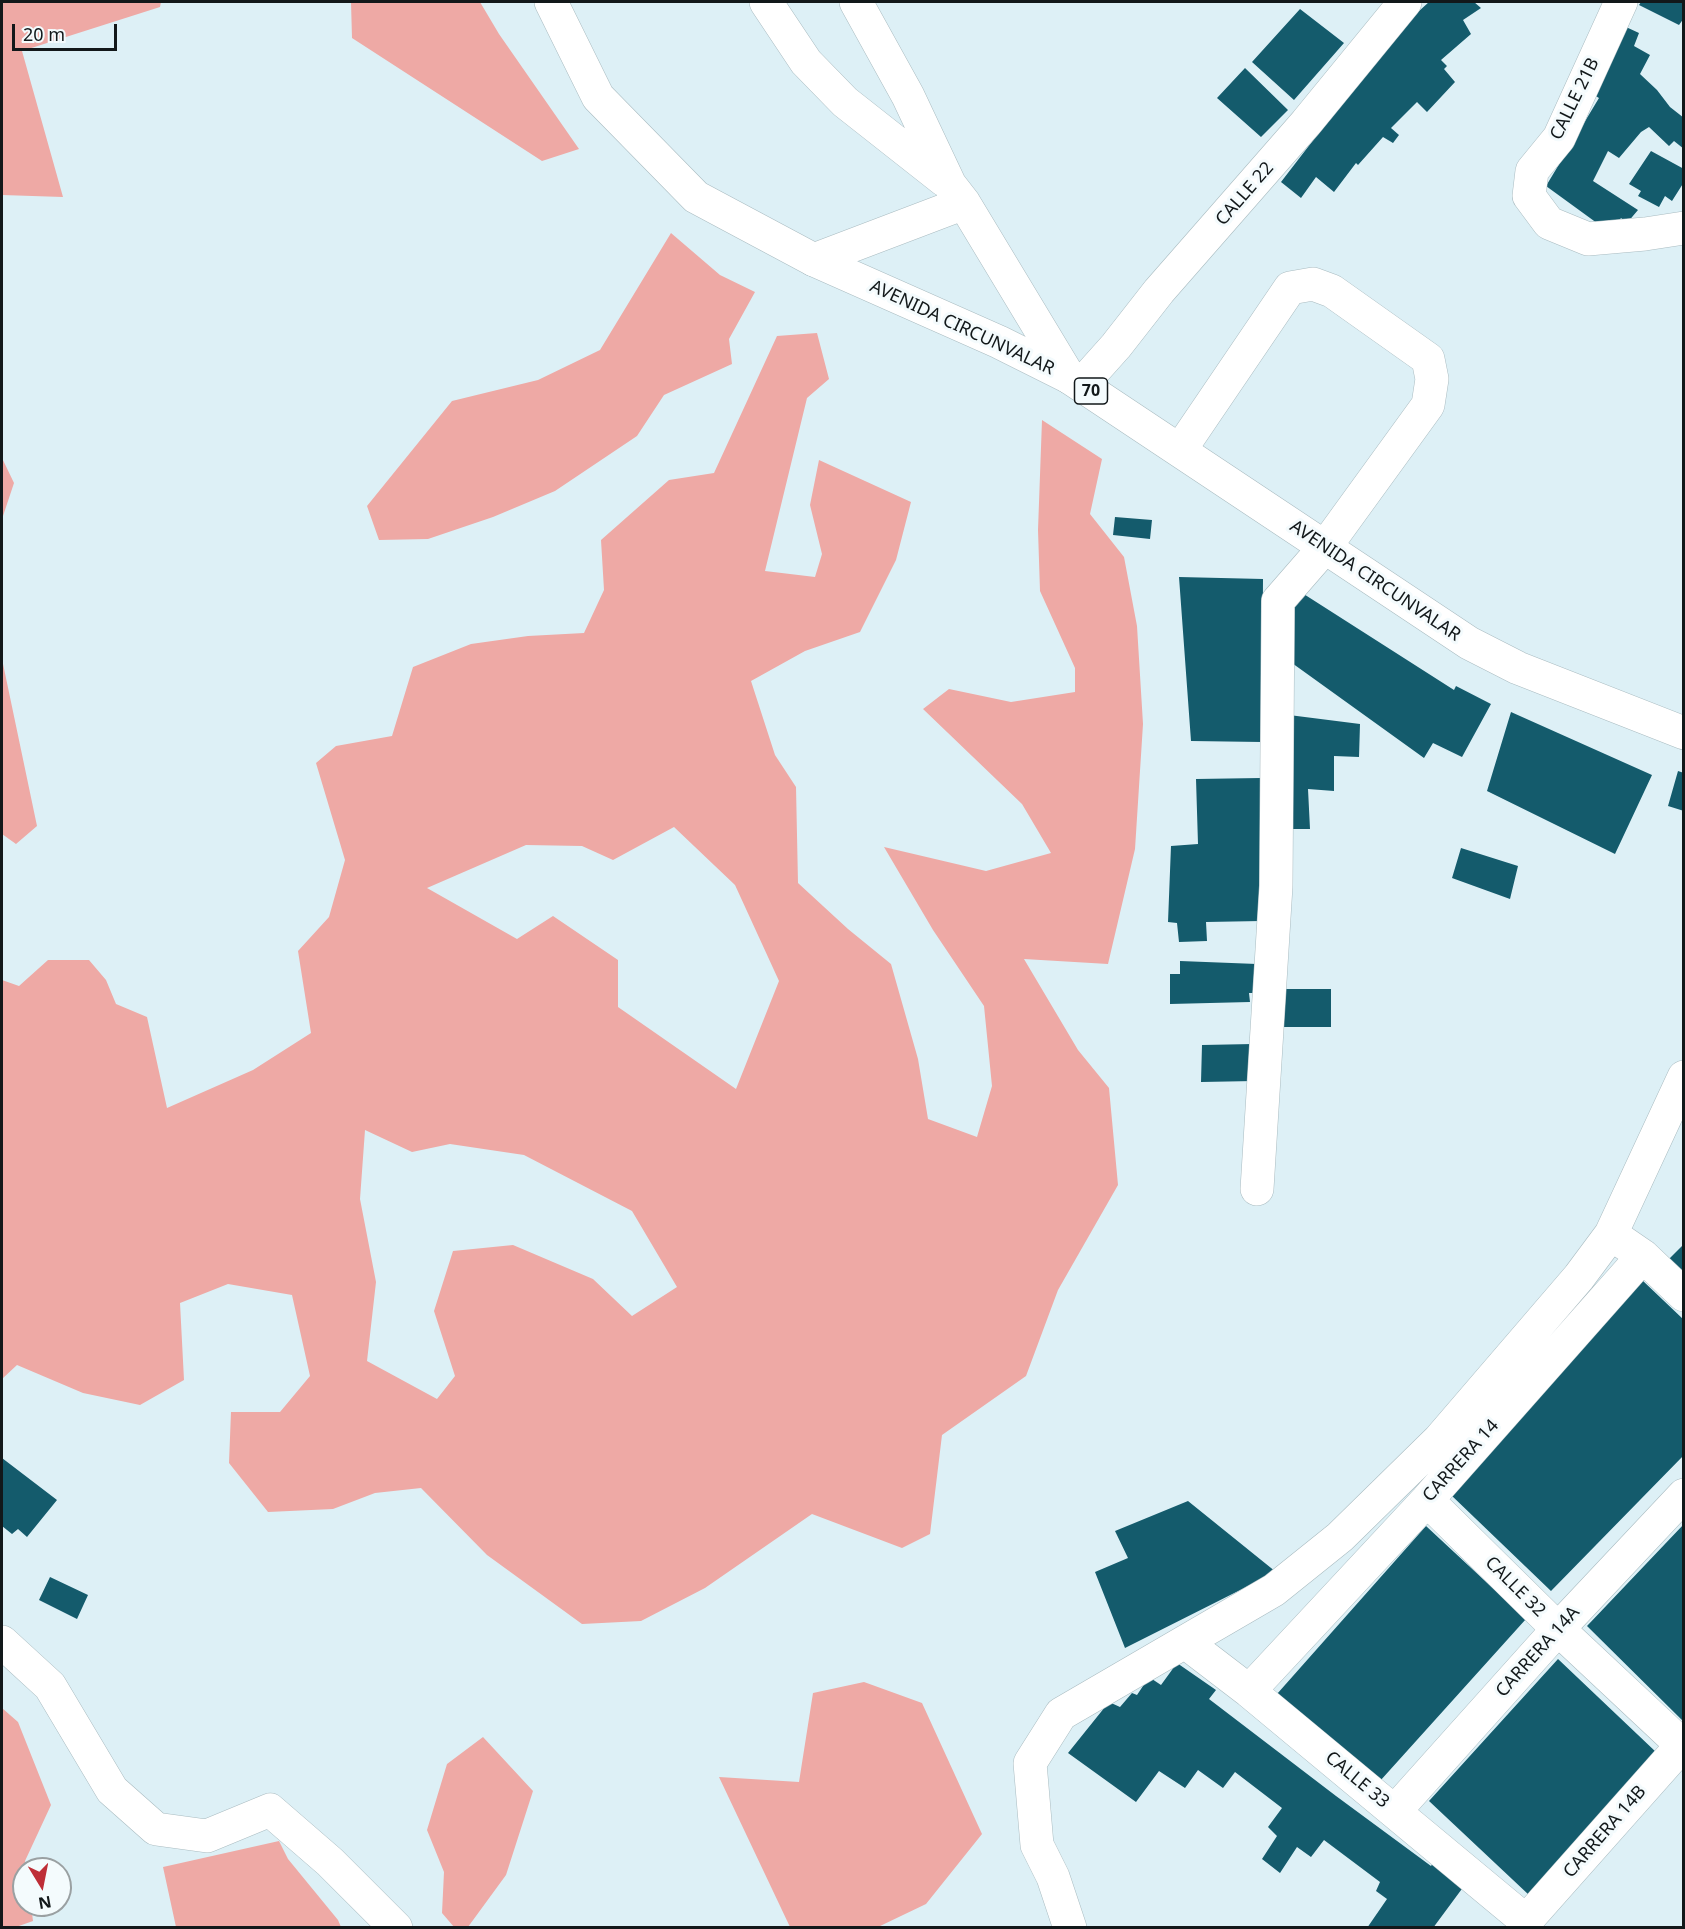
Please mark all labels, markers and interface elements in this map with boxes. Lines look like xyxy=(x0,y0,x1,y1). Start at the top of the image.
scale bar xyxy=(15,12,120,50)
text: 20 m xyxy=(23,22,65,46)
street label: CALLE 21B xyxy=(1546,54,1604,144)
street label: CALLE 22 xyxy=(1212,158,1278,230)
street label: AVENIDA CIRCUNVALAR xyxy=(866,276,1058,380)
road number: 70 xyxy=(1074,378,1108,404)
street label: AVENIDA CIRCUNVALAR xyxy=(1286,516,1464,646)
street label: CARRERA 14 xyxy=(1418,1415,1504,1507)
street label: CALLE 32 xyxy=(1480,1552,1550,1622)
street label: CARRERA 14A xyxy=(1492,1602,1584,1702)
street label: CALLE 33 xyxy=(1321,1747,1393,1813)
street label: CARRERA 14B xyxy=(1559,1782,1651,1882)
north arrow xyxy=(12,1857,72,1917)
text: N xyxy=(36,1891,53,1915)

